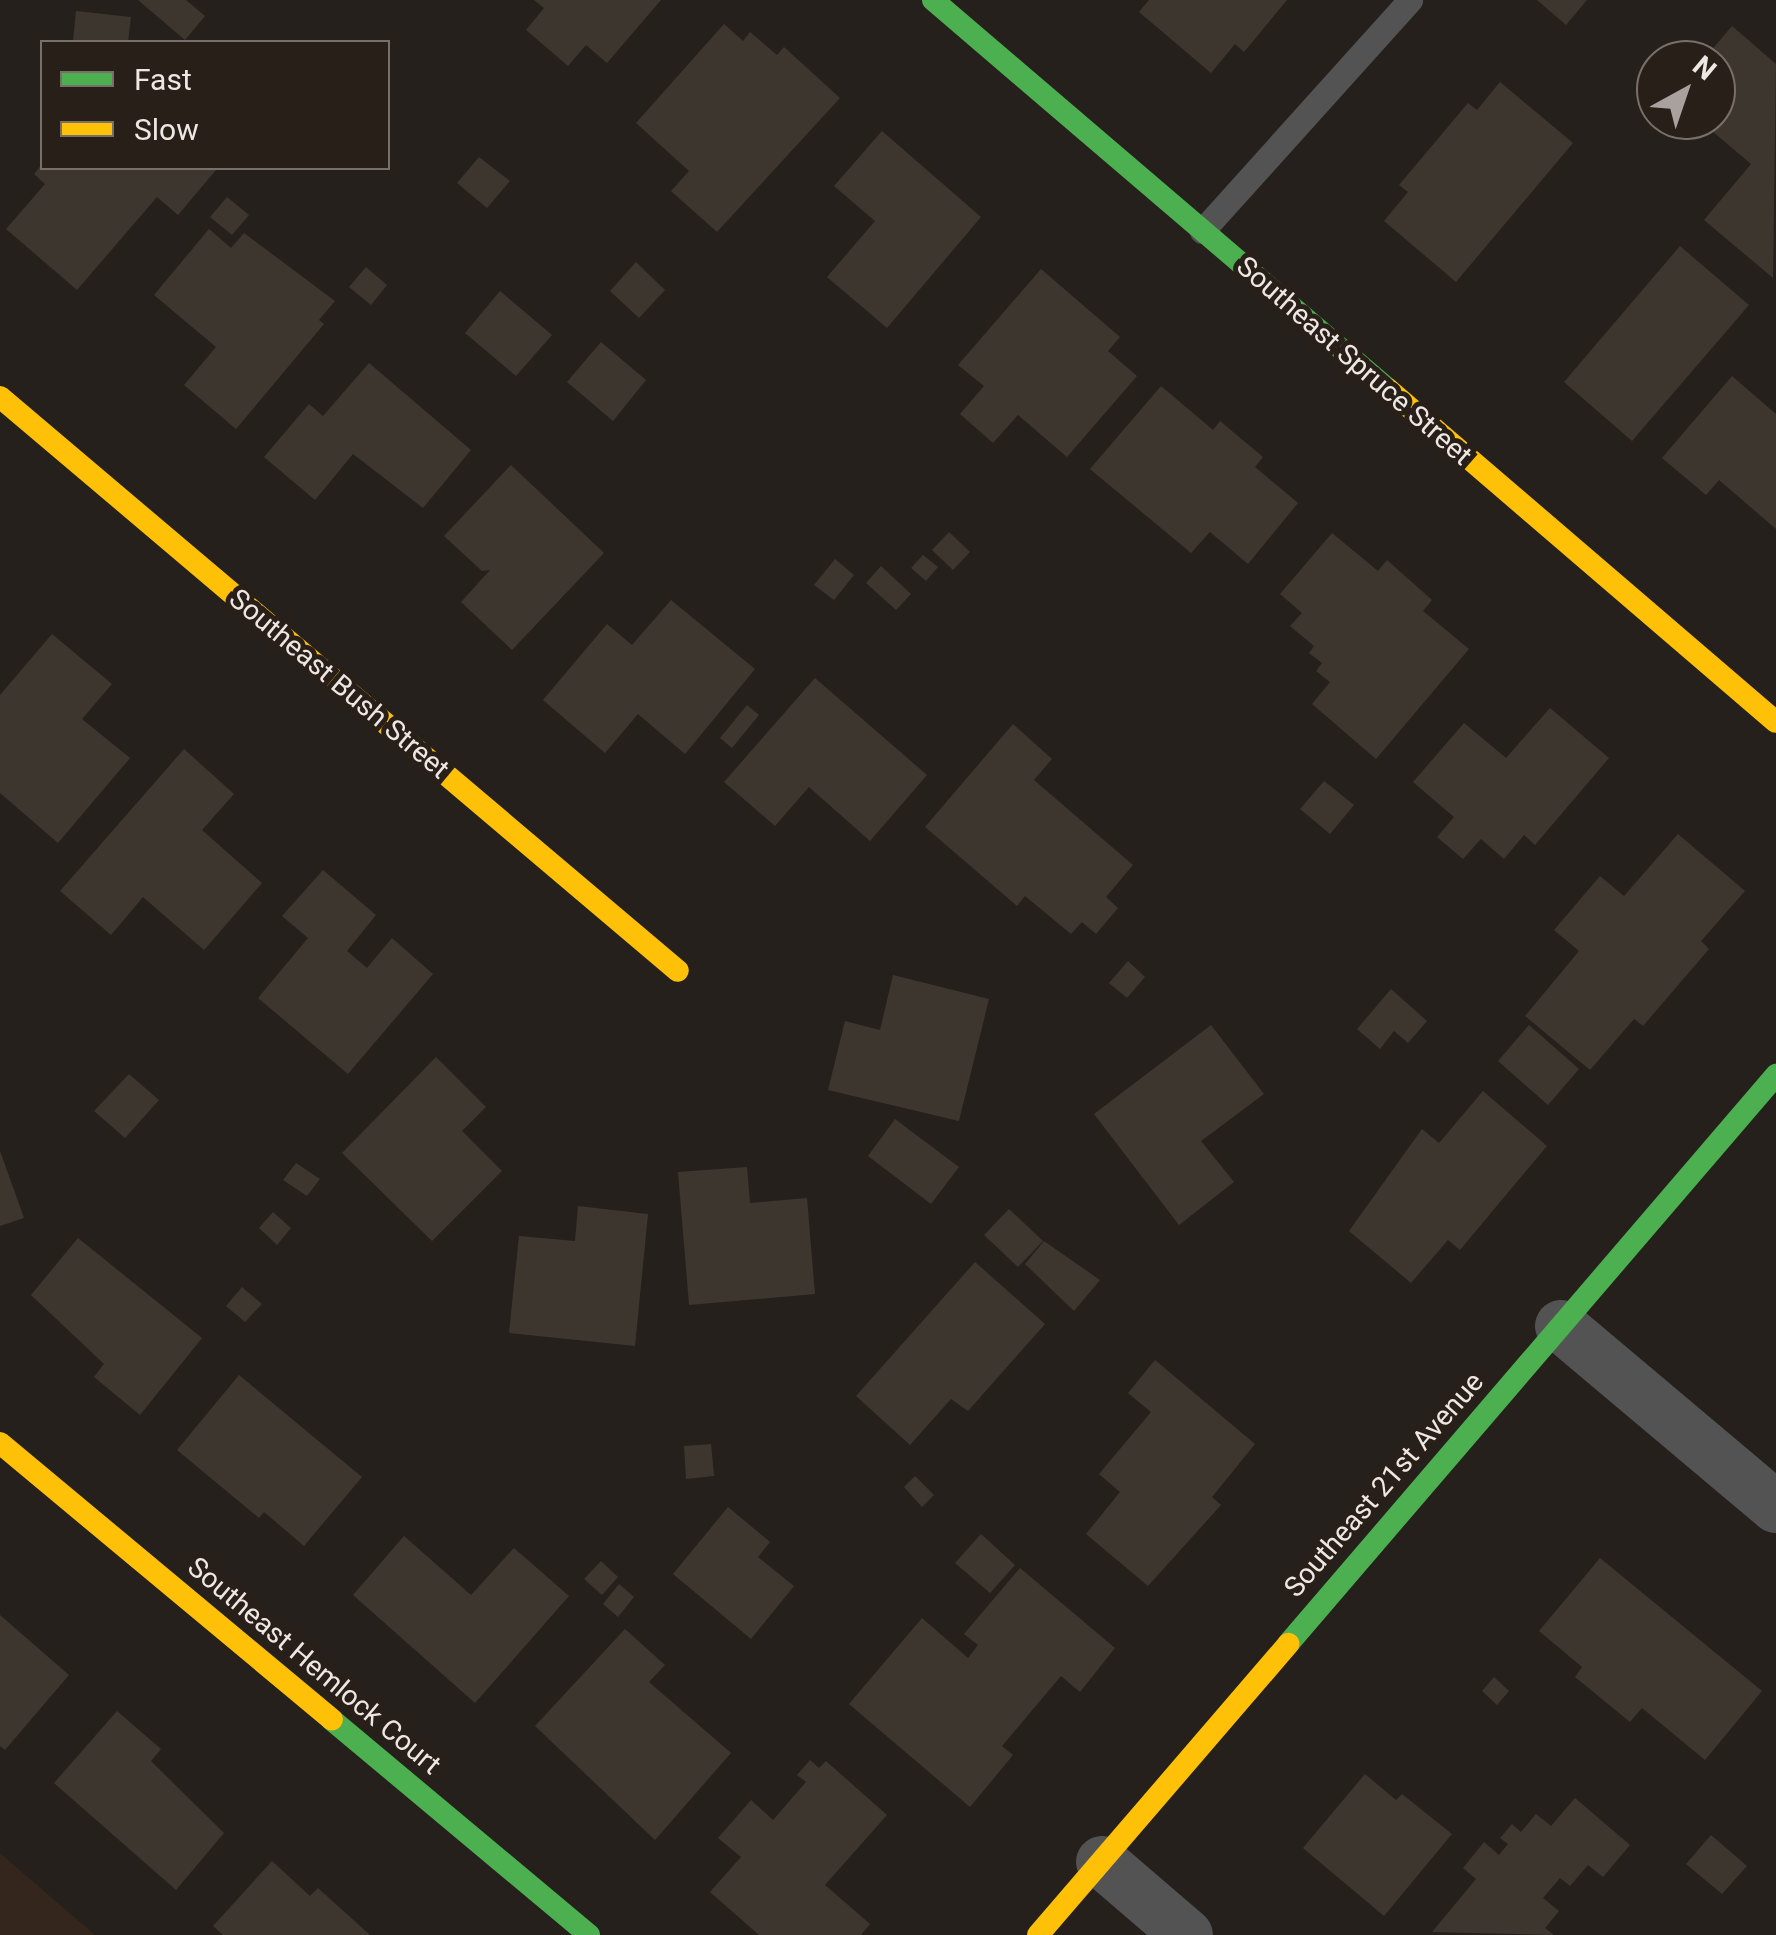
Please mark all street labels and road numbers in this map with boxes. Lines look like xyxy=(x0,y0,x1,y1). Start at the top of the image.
street label: Southeast Spruce Street xyxy=(1229,250,1479,472)
street label: Southeast Bush Street xyxy=(222,582,456,786)
street label: Southeast 21st Avenue xyxy=(1277,1366,1491,1604)
street label: Southeast Hemlock Court xyxy=(181,1550,447,1782)

